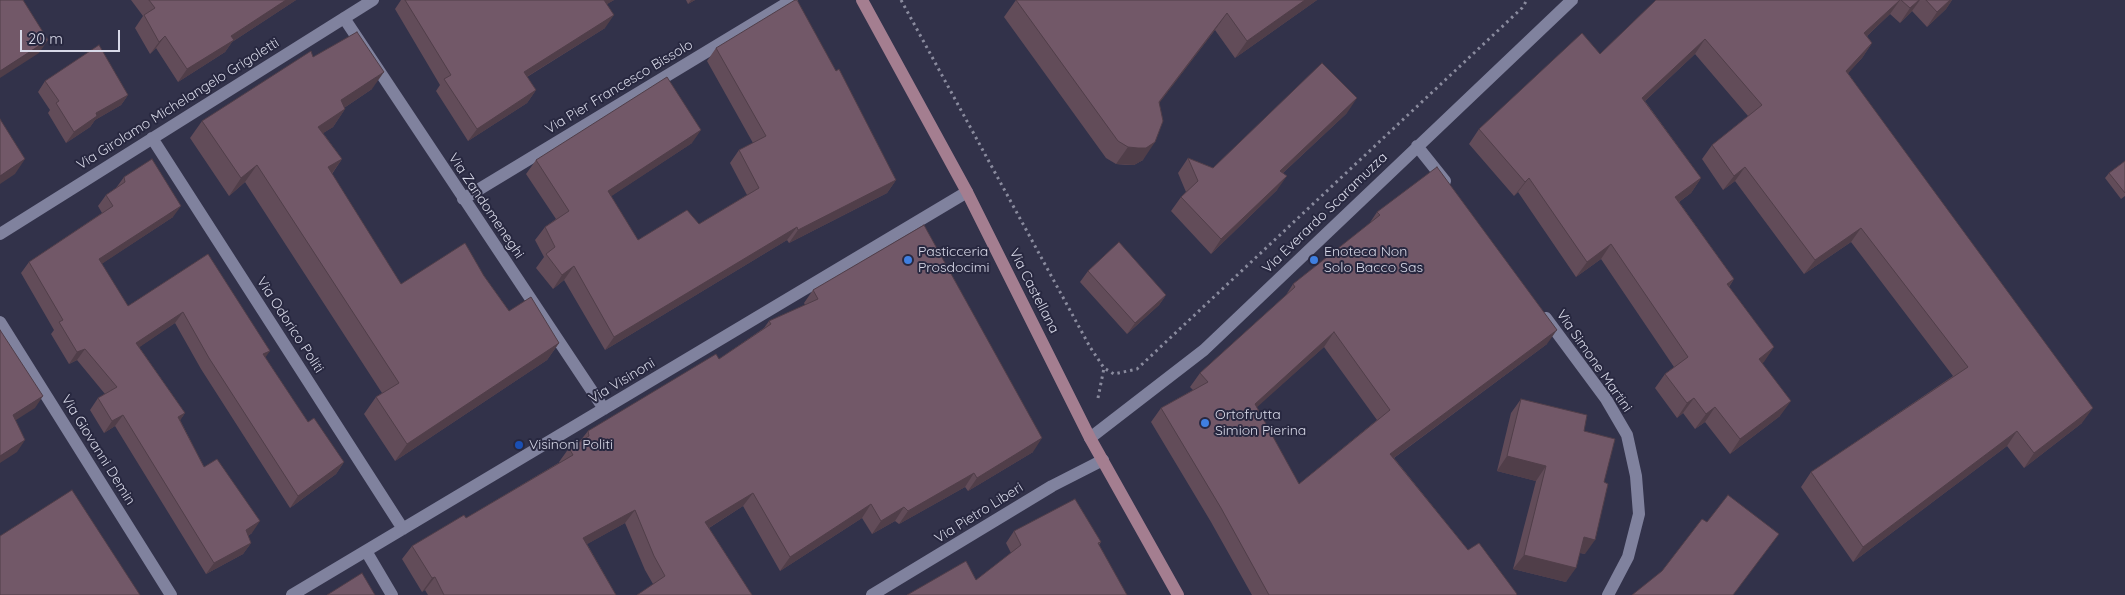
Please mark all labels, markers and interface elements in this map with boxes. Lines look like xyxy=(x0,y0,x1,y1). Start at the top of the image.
scale bar xyxy=(22,20,122,52)
text: 20 m xyxy=(28,29,63,48)
street label: Via Girolamo Michelangelo Grigoletti xyxy=(74,35,282,173)
street label: Via Pier Francesco Bissolo xyxy=(542,36,696,138)
street label: Via Everardo Scaramuzza xyxy=(1259,149,1391,277)
street label: Via Zandomeneghi xyxy=(445,150,527,262)
place label: Pasticceria Prosdocimi xyxy=(918,244,989,276)
place label: Enoteca Non Solo Bacco Sas xyxy=(1324,244,1423,276)
street label: Via Castellana xyxy=(1005,246,1063,336)
marker: Pasticceria Prosdocimi xyxy=(902,254,914,266)
marker: Enoteca Non Solo Bacco Sas xyxy=(1308,254,1320,266)
street label: Via Odorico Politi xyxy=(253,274,327,376)
street label: Via Simone Martini xyxy=(1552,307,1636,415)
street label: Via Visinoni xyxy=(586,355,658,407)
street label: Via Giovanni Demin xyxy=(57,392,139,508)
place label: Ortofrutta Simion Pierina xyxy=(1215,407,1306,440)
marker: Ortofrutta Simion Pierina xyxy=(1199,417,1211,429)
place label: Visinoni Politi xyxy=(529,437,613,453)
marker: Visinoni Politi xyxy=(513,439,525,451)
street label: Via Pietro Liberi xyxy=(932,479,1026,547)

